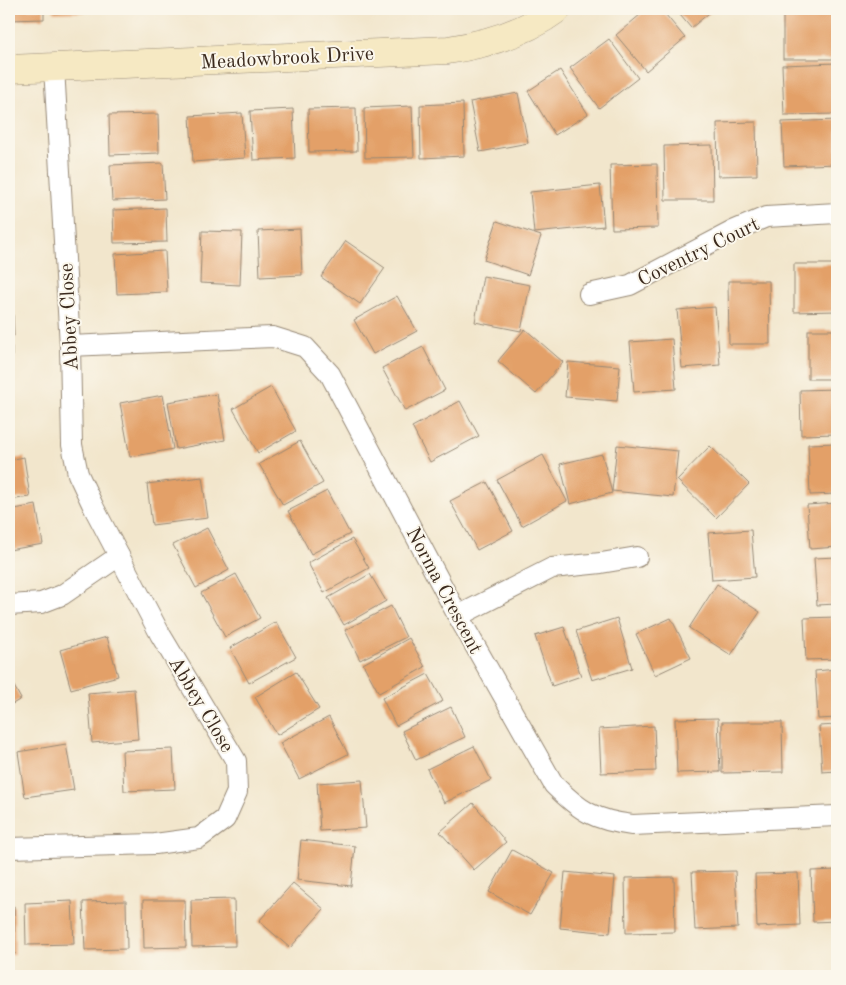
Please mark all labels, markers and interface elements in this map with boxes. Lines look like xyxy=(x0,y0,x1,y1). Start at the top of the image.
street label: Meadowbrook Drive xyxy=(200,44,374,74)
street label: Coventry Court xyxy=(635,215,763,291)
street label: Abbey Close xyxy=(57,263,83,371)
street label: Norma Crescent xyxy=(402,524,485,657)
street label: Abbey Close xyxy=(164,654,237,756)

